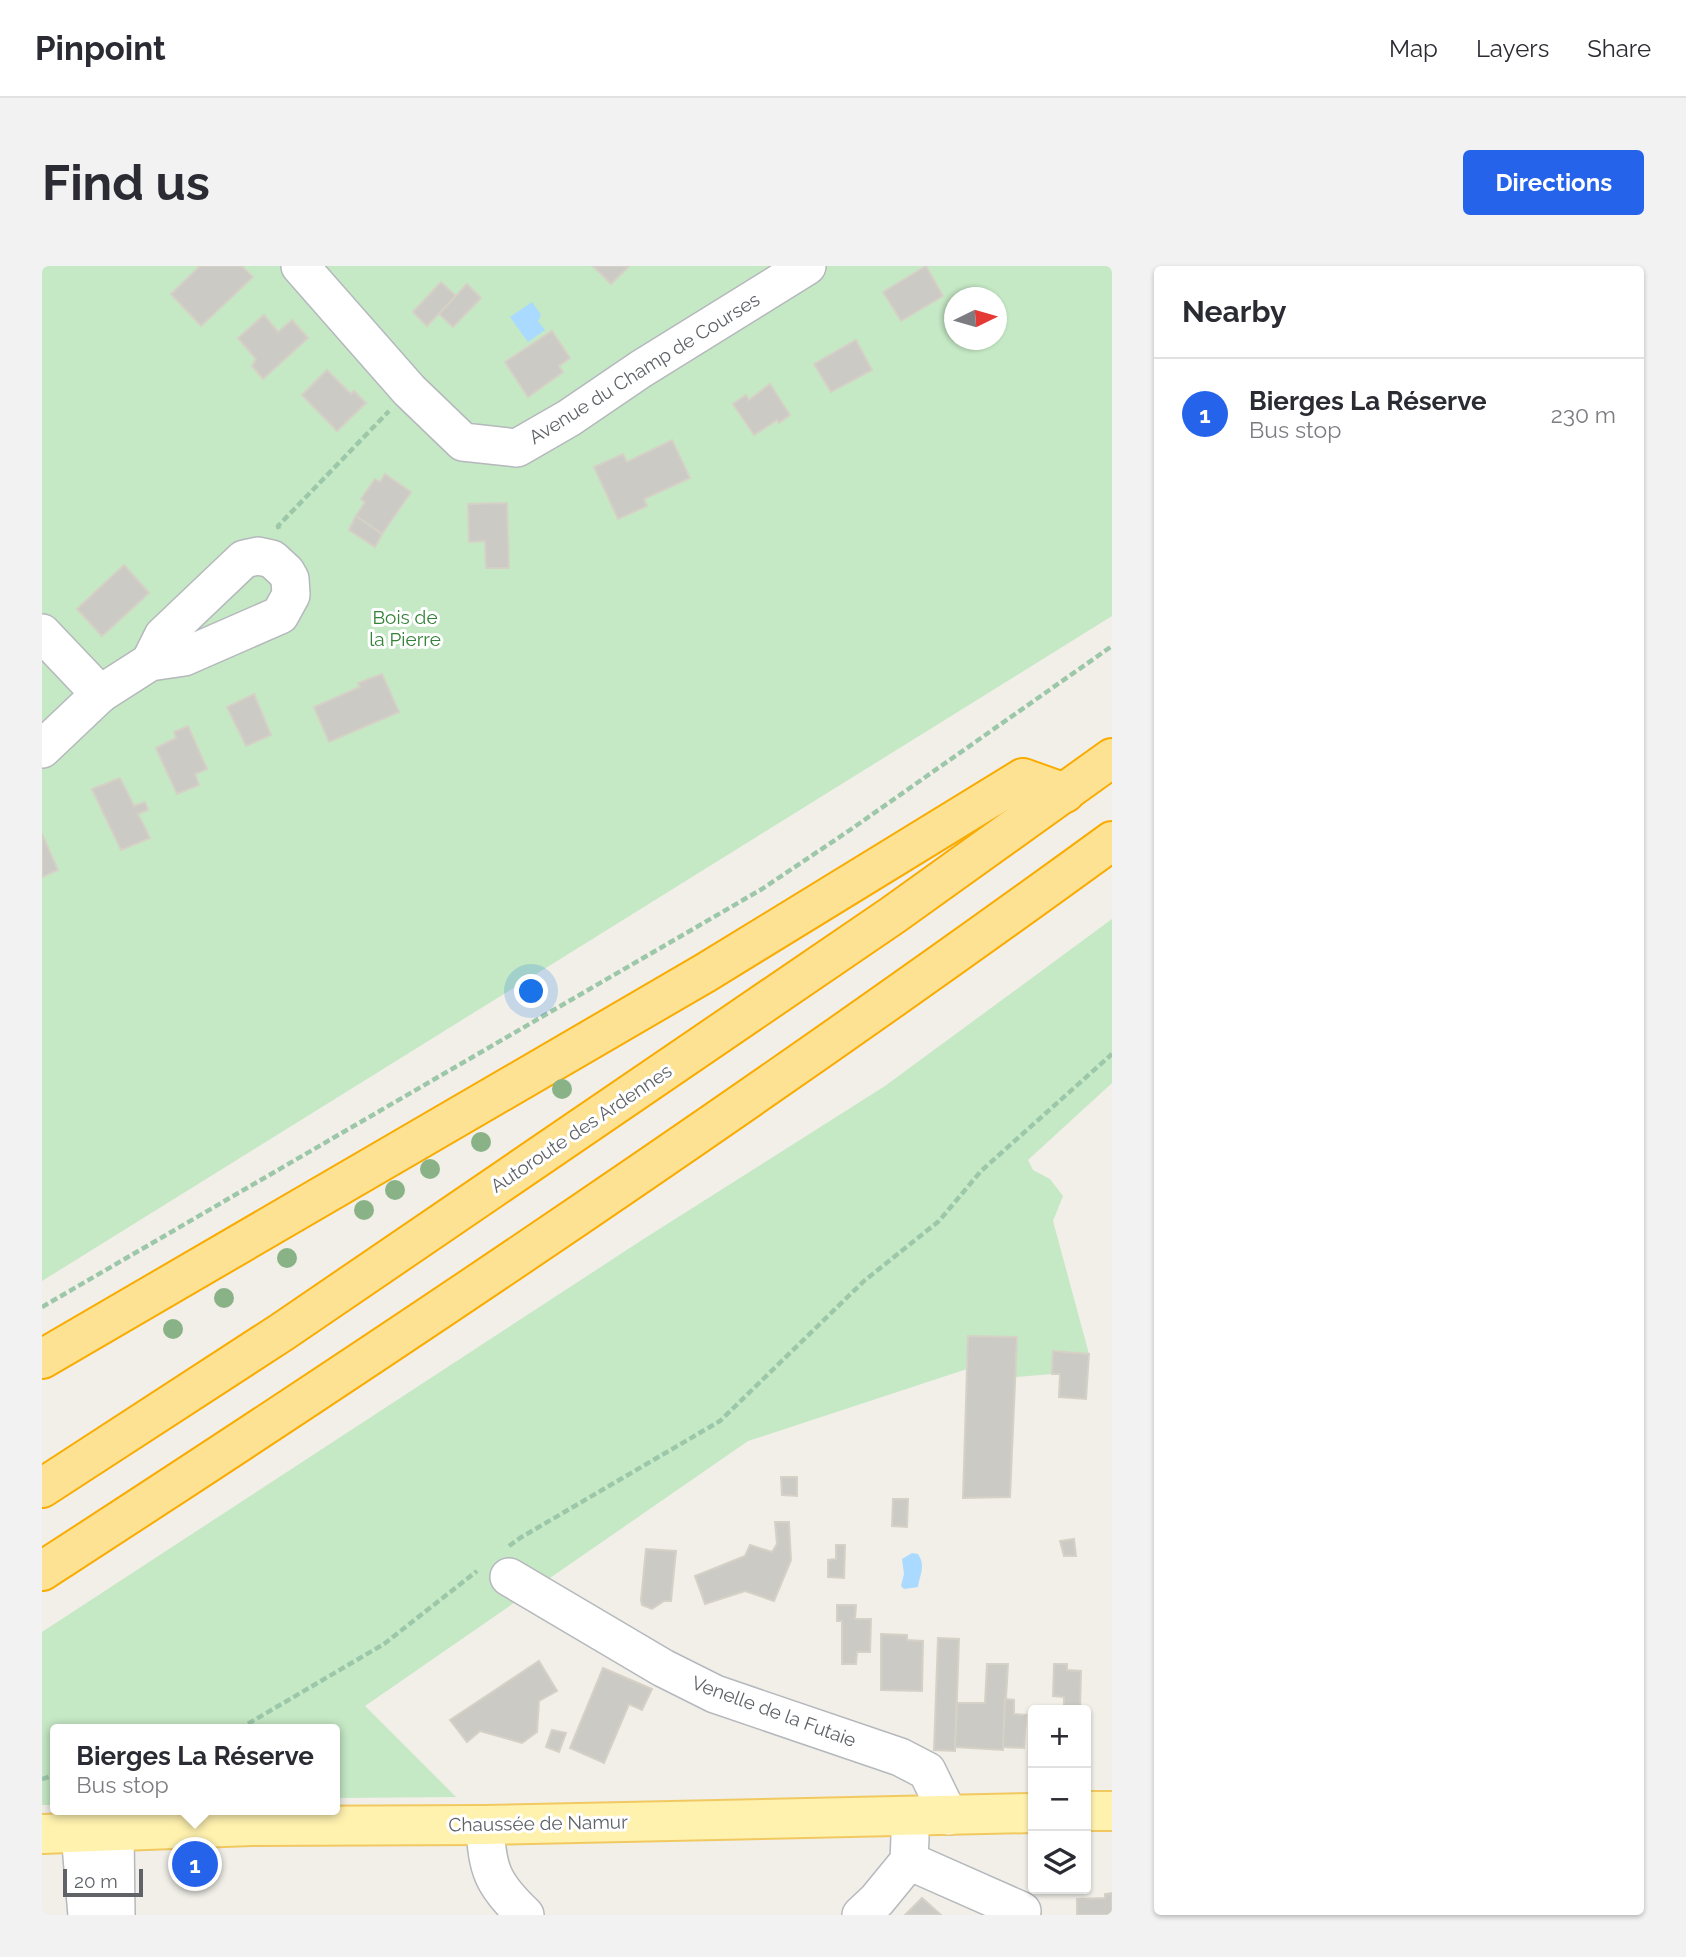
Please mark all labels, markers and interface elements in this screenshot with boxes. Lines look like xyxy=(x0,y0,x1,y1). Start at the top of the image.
text: Pinpoint xyxy=(35,29,166,68)
text: Map xyxy=(1389,34,1438,63)
text: Layers xyxy=(1476,34,1549,63)
text: Share xyxy=(1587,34,1651,63)
button: Directions xyxy=(1463,150,1644,215)
text: Find us xyxy=(42,154,210,211)
north arrow xyxy=(944,287,1007,350)
street label: Avenue du Champ de Courses xyxy=(525,288,763,448)
text: Nearby xyxy=(1182,294,1286,329)
text: Bierges La Réserve xyxy=(1249,386,1487,416)
text: 1 xyxy=(1199,401,1211,428)
text: 230 m xyxy=(1551,401,1616,428)
text: Bus stop xyxy=(1249,416,1341,443)
park label: Bois de la Pierre xyxy=(369,606,441,650)
your location xyxy=(514,974,548,1008)
street label: Autoroute des Ardennes xyxy=(486,1059,676,1197)
street label: Venelle de la Futaie xyxy=(689,1671,859,1751)
map controls xyxy=(1028,1705,1091,1894)
button: + xyxy=(1028,1705,1091,1768)
popup xyxy=(50,1724,340,1815)
text: Bierges La Réserve xyxy=(76,1741,314,1771)
button: − xyxy=(1028,1768,1091,1831)
text: Bus stop xyxy=(76,1771,169,1798)
street label: Chaussée de Namur xyxy=(448,1810,628,1836)
button: layers xyxy=(1028,1831,1091,1894)
pin: 1 xyxy=(172,1838,218,1890)
scale bar xyxy=(63,1866,144,1898)
text: 20 m xyxy=(74,1870,118,1892)

